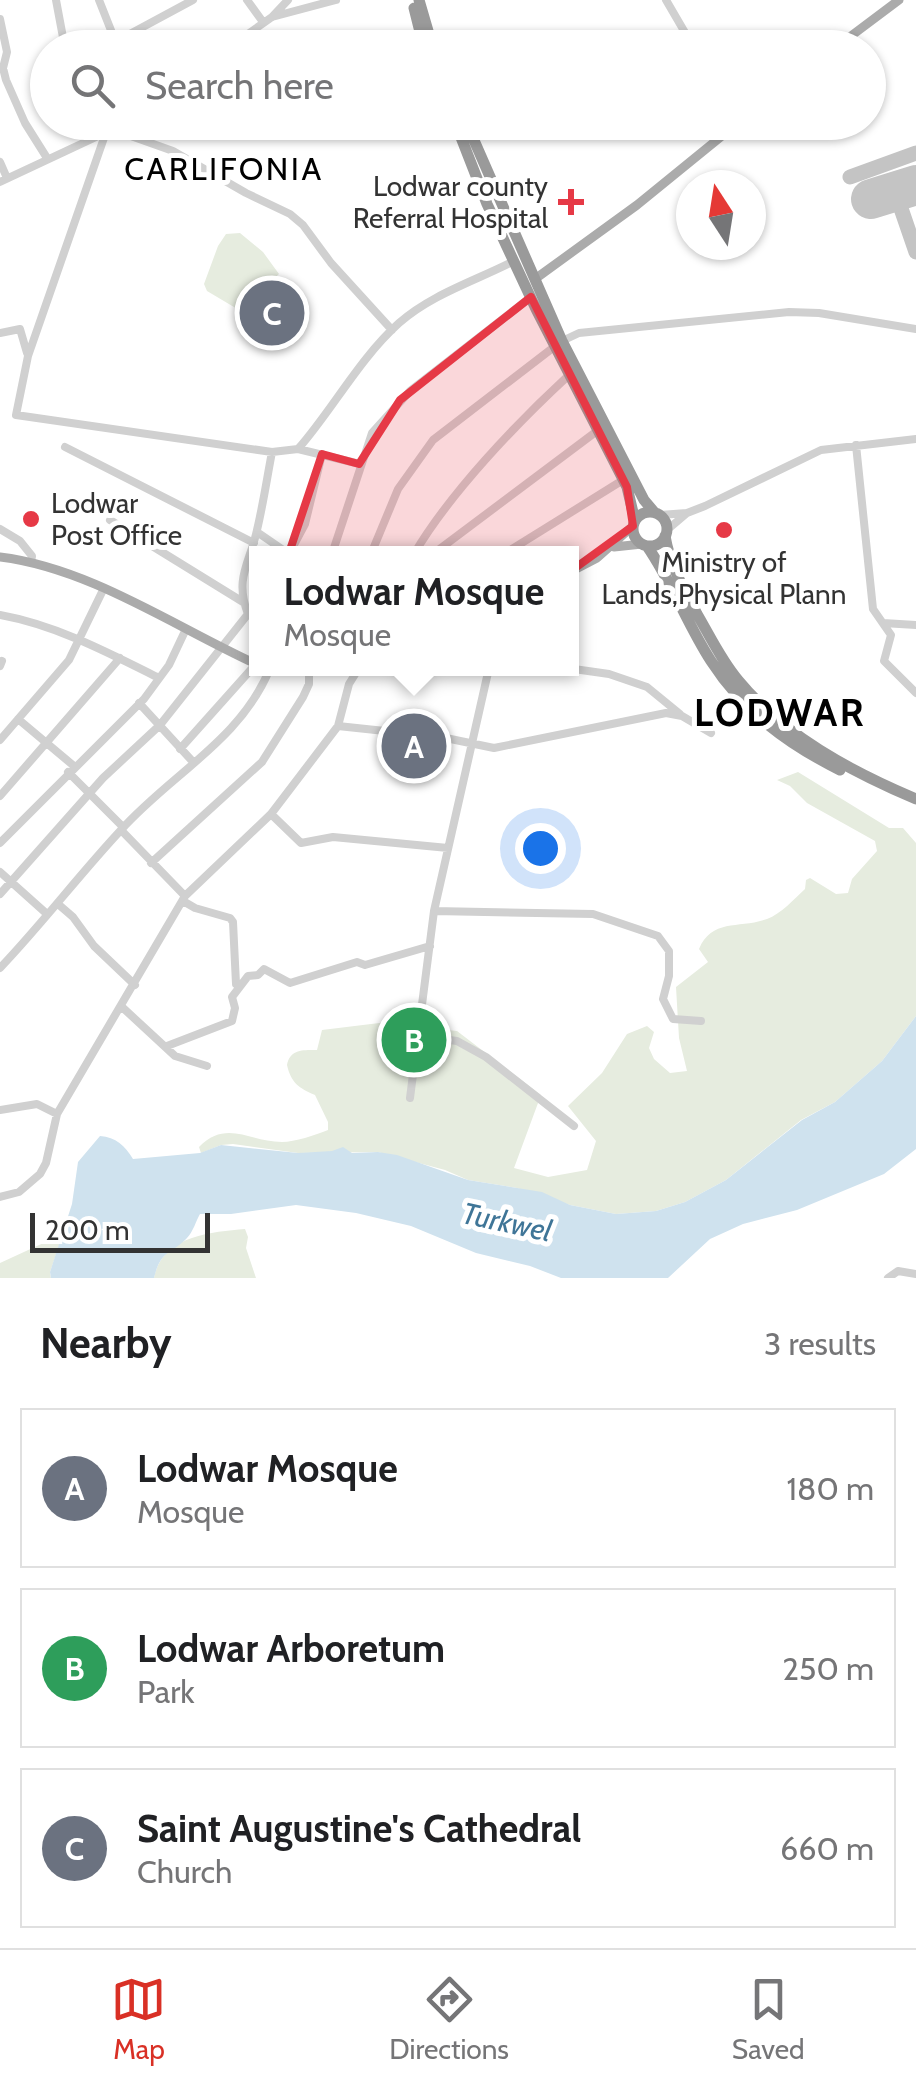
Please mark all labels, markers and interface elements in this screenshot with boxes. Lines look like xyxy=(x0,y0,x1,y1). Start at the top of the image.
search box xyxy=(30,30,886,140)
icon: search xyxy=(65,58,120,113)
text: Search here xyxy=(145,62,334,109)
district label: CARLIFONIA xyxy=(124,149,324,188)
place label: Lodwar county Referral Hospital xyxy=(353,169,548,235)
north arrow xyxy=(676,170,766,260)
marker: Lodwar county Referral Hospital xyxy=(558,189,584,215)
pin: C xyxy=(240,276,304,350)
place label: Lodwar Post Office xyxy=(51,486,182,552)
marker: Lodwar Post Office xyxy=(20,508,42,530)
marker: Ministry of Lands,Physical Plann xyxy=(713,519,735,541)
place label: Ministry of Lands,Physical Plann xyxy=(602,545,846,611)
popup xyxy=(249,546,579,676)
text: Lodwar Mosque xyxy=(284,568,544,615)
text: Mosque xyxy=(284,615,391,654)
district label: LODWAR xyxy=(694,689,866,736)
pin: A xyxy=(382,708,446,784)
your location xyxy=(515,823,566,874)
pin: B xyxy=(382,1002,446,1078)
water label: Turkwel xyxy=(459,1194,555,1250)
scale bar xyxy=(30,1208,210,1252)
text: 200 m xyxy=(45,1213,130,1247)
text: Nearby xyxy=(40,1317,172,1369)
text: 3 results xyxy=(764,1324,876,1363)
text: Lodwar Mosque xyxy=(137,1445,398,1492)
text: A xyxy=(64,1469,85,1508)
text: 180 m xyxy=(787,1469,874,1508)
text: Mosque xyxy=(137,1492,244,1531)
text: Lodwar Arboretum xyxy=(137,1625,445,1672)
text: B xyxy=(64,1649,85,1688)
text: 250 m xyxy=(782,1649,874,1688)
text: Park xyxy=(137,1672,195,1711)
text: Saint Augustine's Cathedral xyxy=(137,1805,581,1852)
text: C xyxy=(65,1829,84,1868)
text: 660 m xyxy=(780,1829,874,1868)
text: Church xyxy=(137,1852,232,1891)
tab: Map xyxy=(111,1972,166,2066)
tab: Directions xyxy=(389,1972,509,2066)
tab: Saved xyxy=(732,1972,805,2066)

